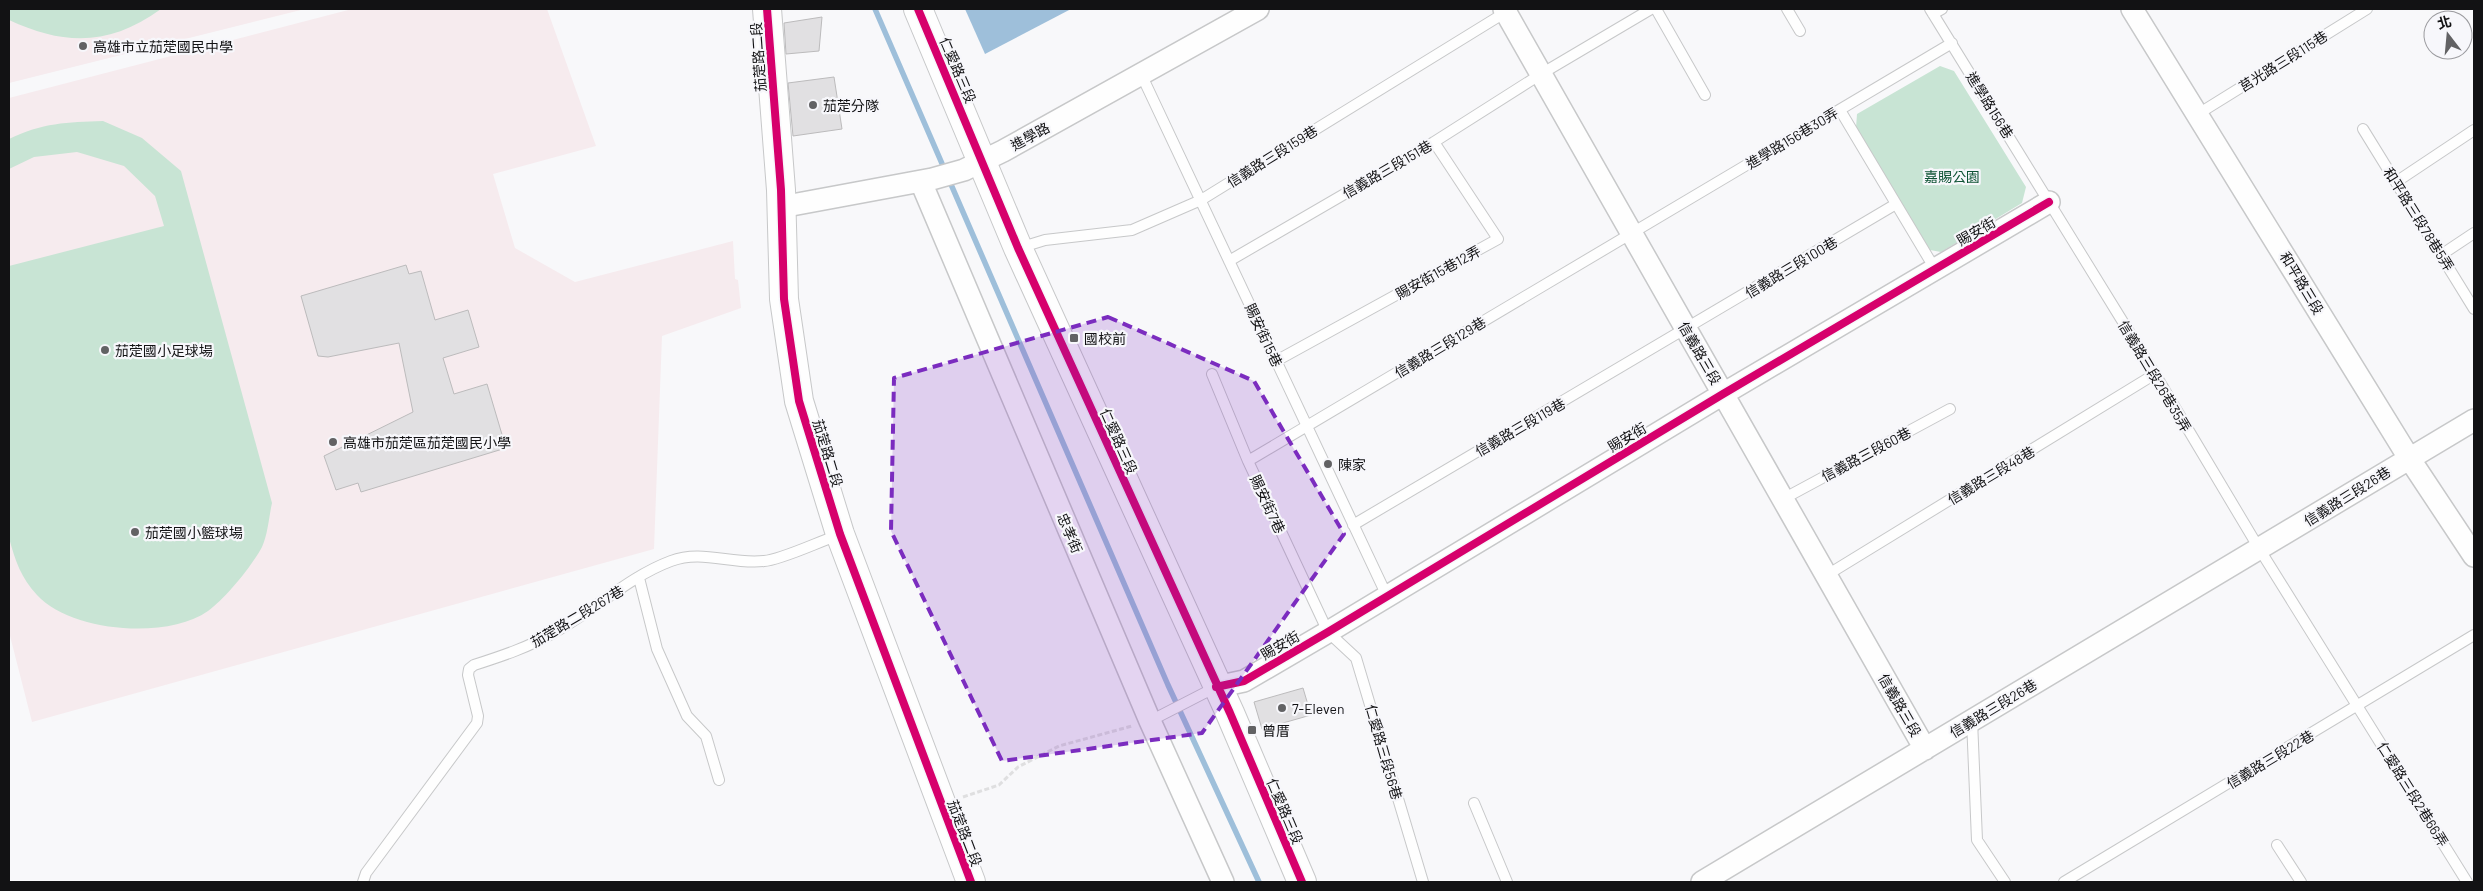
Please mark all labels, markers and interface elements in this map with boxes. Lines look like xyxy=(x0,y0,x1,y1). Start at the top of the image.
north arrow xyxy=(2423,10,2473,60)
text: 北 xyxy=(2435,12,2453,32)
street label: 茄萣路二段 xyxy=(747,21,769,93)
street label: 莒光路三段115巷 xyxy=(2236,27,2330,95)
street label: 仁愛路三段 xyxy=(937,34,979,106)
place label: 高雄市立茄萣國民中學 xyxy=(93,38,233,55)
marker: 高雄市立茄萣國民中學 xyxy=(77,40,89,52)
street label: 進學路156巷 xyxy=(1963,69,2017,141)
place label: 茄萣分隊 xyxy=(823,97,879,114)
marker: 茄萣分隊 xyxy=(807,99,819,111)
street label: 進學路156巷30弄 xyxy=(1743,104,1841,172)
street label: 進學路 xyxy=(1008,118,1052,154)
street label: 信義路三段159巷 xyxy=(1224,121,1320,191)
street label: 信義路三段151巷 xyxy=(1339,136,1435,202)
street label: 和平路三段78巷5弄 xyxy=(2380,164,2458,274)
park label: 嘉賜公園 xyxy=(1924,168,1980,185)
street label: 賜安街 xyxy=(1954,213,1998,249)
street label: 信義路三段100巷 xyxy=(1742,233,1840,301)
street label: 賜安街15巷12弄 xyxy=(1393,242,1483,302)
street label: 和平路三段 xyxy=(2277,249,2327,317)
street label: 賜安街15巷 xyxy=(1242,301,1286,369)
street label: 信義路三段129巷 xyxy=(1391,313,1489,381)
street label: 信義路三段26巷35弄 xyxy=(2115,317,2195,435)
street label: 信義路三段 xyxy=(1675,318,1725,388)
place label: 國校前 xyxy=(1084,330,1126,347)
marker: 國校前 xyxy=(1068,332,1080,344)
place label: 茄萣國小足球場 xyxy=(115,342,213,359)
marker: 茄萣國小足球場 xyxy=(99,344,111,356)
street label: 信義路三段119巷 xyxy=(1472,394,1568,460)
street label: 仁愛路三段 xyxy=(1097,406,1141,476)
street label: 茄萣路二段 xyxy=(810,417,846,489)
street label: 賜安街 xyxy=(1605,419,1649,455)
street label: 信義路三段60巷 xyxy=(1818,423,1914,485)
place label: 高雄市茄萣區茄萣國民小學 xyxy=(343,434,511,451)
marker: 高雄市茄萣區茄萣國民小學 xyxy=(327,436,339,448)
street label: 信義路三段48巷 xyxy=(1944,442,2038,508)
place label: 陳家 xyxy=(1338,456,1366,473)
marker: 陳家 xyxy=(1322,458,1334,470)
street label: 信義路三段26巷 xyxy=(2301,463,2393,529)
street label: 賜安街7巷 xyxy=(1247,472,1289,536)
street label: 忠孝街 xyxy=(1054,510,1086,556)
place label: 茄萣國小籃球場 xyxy=(145,524,243,541)
marker: 茄萣國小籃球場 xyxy=(129,526,141,538)
street label: 茄萣路二段267巷 xyxy=(527,582,627,650)
street label: 賜安街 xyxy=(1258,627,1302,663)
street label: 信義路三段 xyxy=(1875,670,1925,740)
street label: 信義路三段26巷 xyxy=(1946,675,2040,741)
place label: 7-Eleven xyxy=(1292,700,1345,717)
marker: 7-Eleven xyxy=(1276,702,1288,714)
street label: 仁愛路三段56巷 xyxy=(1362,702,1406,802)
place label: 曾厝 xyxy=(1262,722,1290,739)
marker: 曾厝 xyxy=(1246,724,1258,736)
street label: 信義路三段22巷 xyxy=(2223,726,2317,792)
street label: 仁愛路三段2巷66弄 xyxy=(2374,739,2452,849)
street label: 仁愛路三段 xyxy=(1264,775,1306,847)
street label: 茄萣路二段 xyxy=(945,797,985,869)

